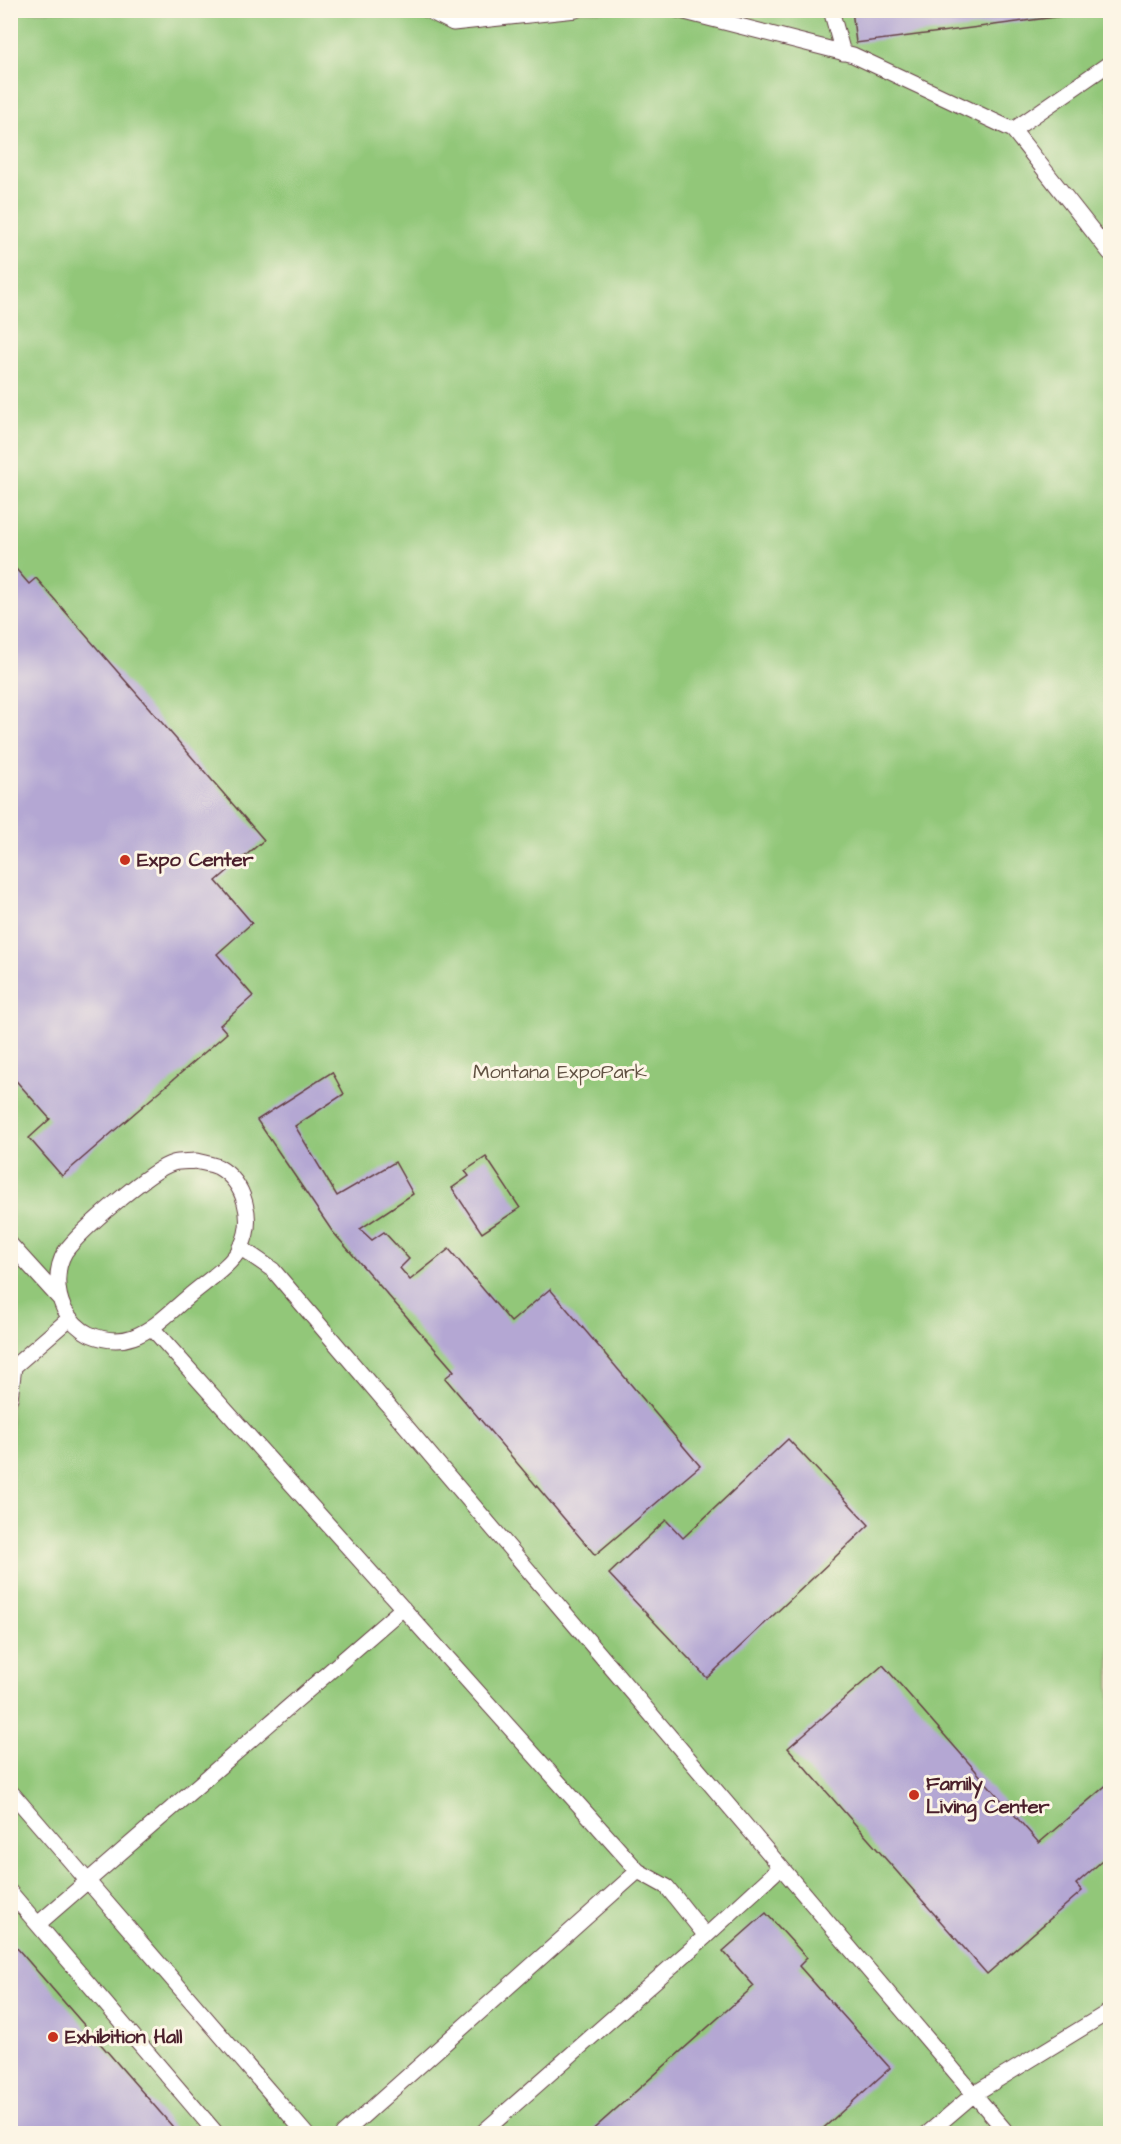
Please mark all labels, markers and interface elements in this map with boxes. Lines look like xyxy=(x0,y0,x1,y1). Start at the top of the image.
place label: Expo Center xyxy=(137,846,255,874)
marker: Expo Center xyxy=(118,853,132,867)
park label: Montana ExpoPark xyxy=(473,1058,647,1086)
place label: Family Living Center xyxy=(926,1770,1050,1822)
marker: Family Living Center xyxy=(907,1788,921,1802)
place label: Exhibition Hall xyxy=(65,2023,182,2051)
marker: Exhibition Hall xyxy=(46,2030,60,2044)

